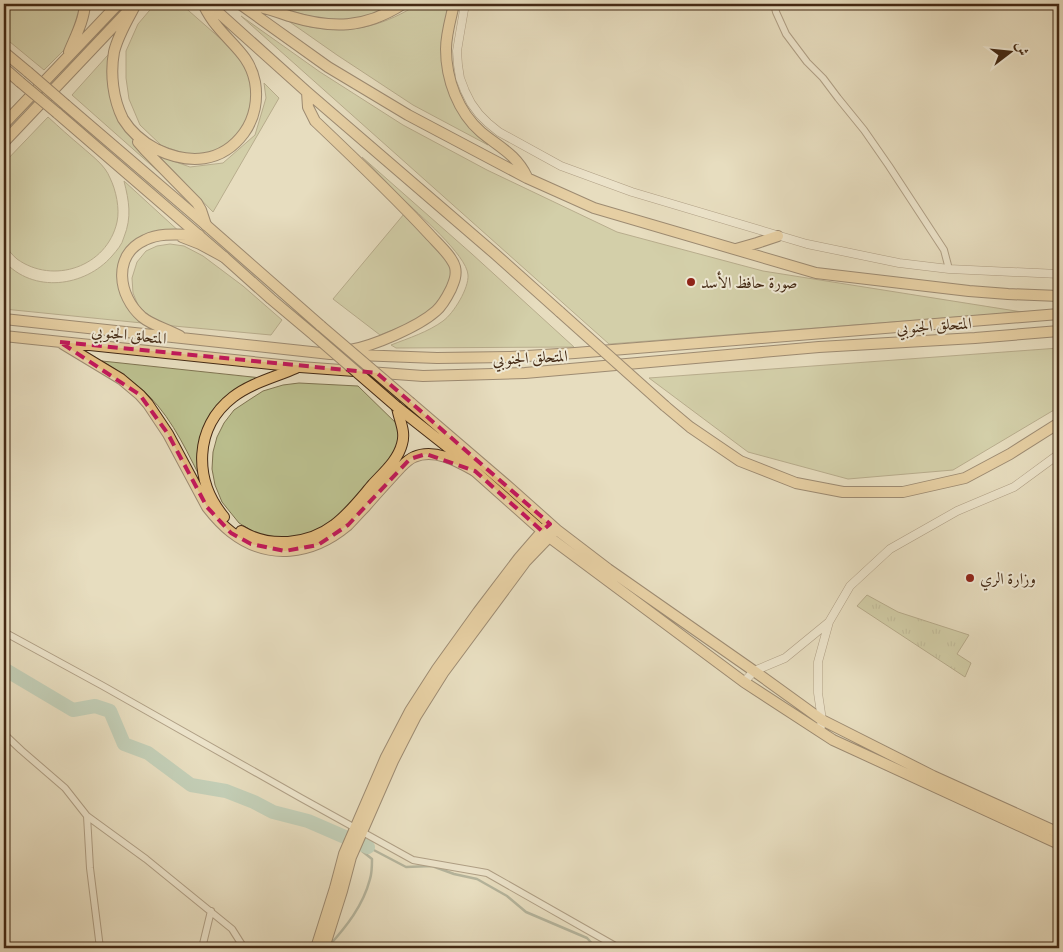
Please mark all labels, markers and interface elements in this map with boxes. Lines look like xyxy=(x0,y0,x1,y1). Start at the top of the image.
north arrow xyxy=(986,28,1036,78)
text: ش xyxy=(1011,39,1034,58)
place label: صورة حافظ الأسد xyxy=(701,270,798,294)
marker: صورة حافظ الأسد xyxy=(685,276,697,288)
street label: المتحلق الجنوبي xyxy=(896,310,972,341)
street label: المتحلق الجنوبي xyxy=(90,318,168,351)
street label: المتحلق الجنوبي xyxy=(492,343,568,372)
place label: وزارة الري xyxy=(980,566,1036,591)
marker: وزارة الري xyxy=(964,572,976,584)

